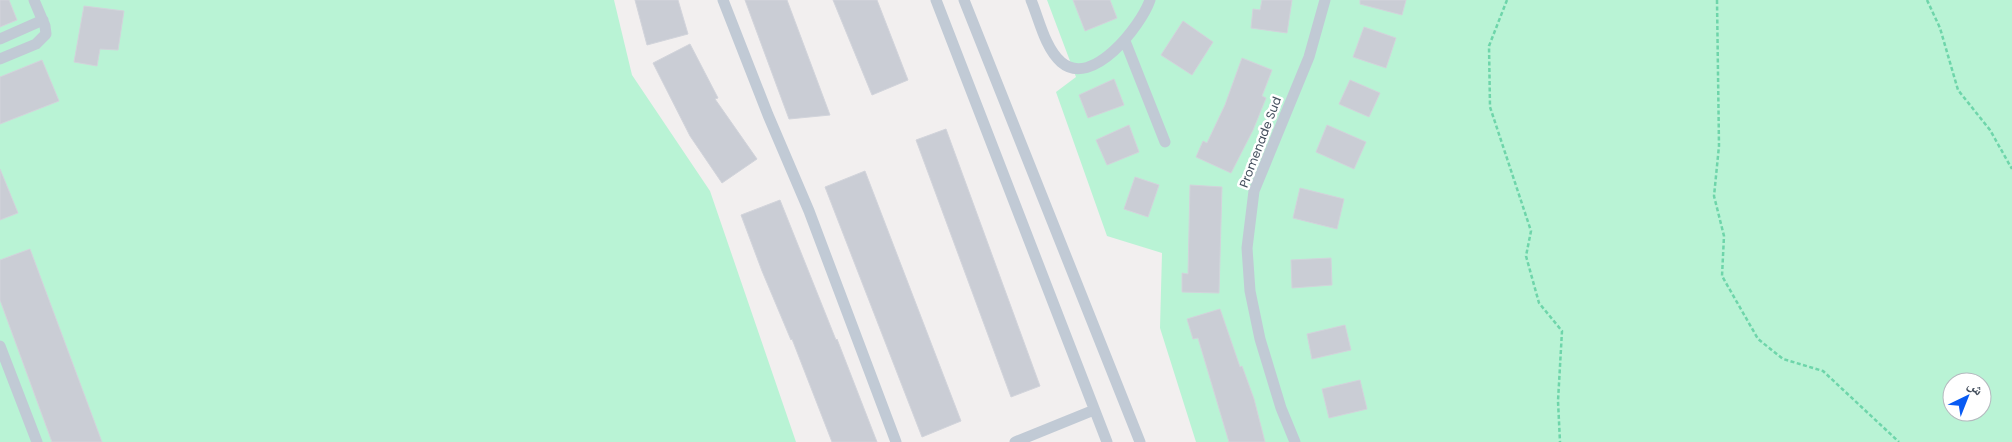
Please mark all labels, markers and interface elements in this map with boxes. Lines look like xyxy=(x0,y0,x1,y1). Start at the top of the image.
street label: Promenade Sud xyxy=(1235,94,1285,190)
north arrow xyxy=(1942,372,1992,422)
text: ش xyxy=(1964,375,1988,400)

